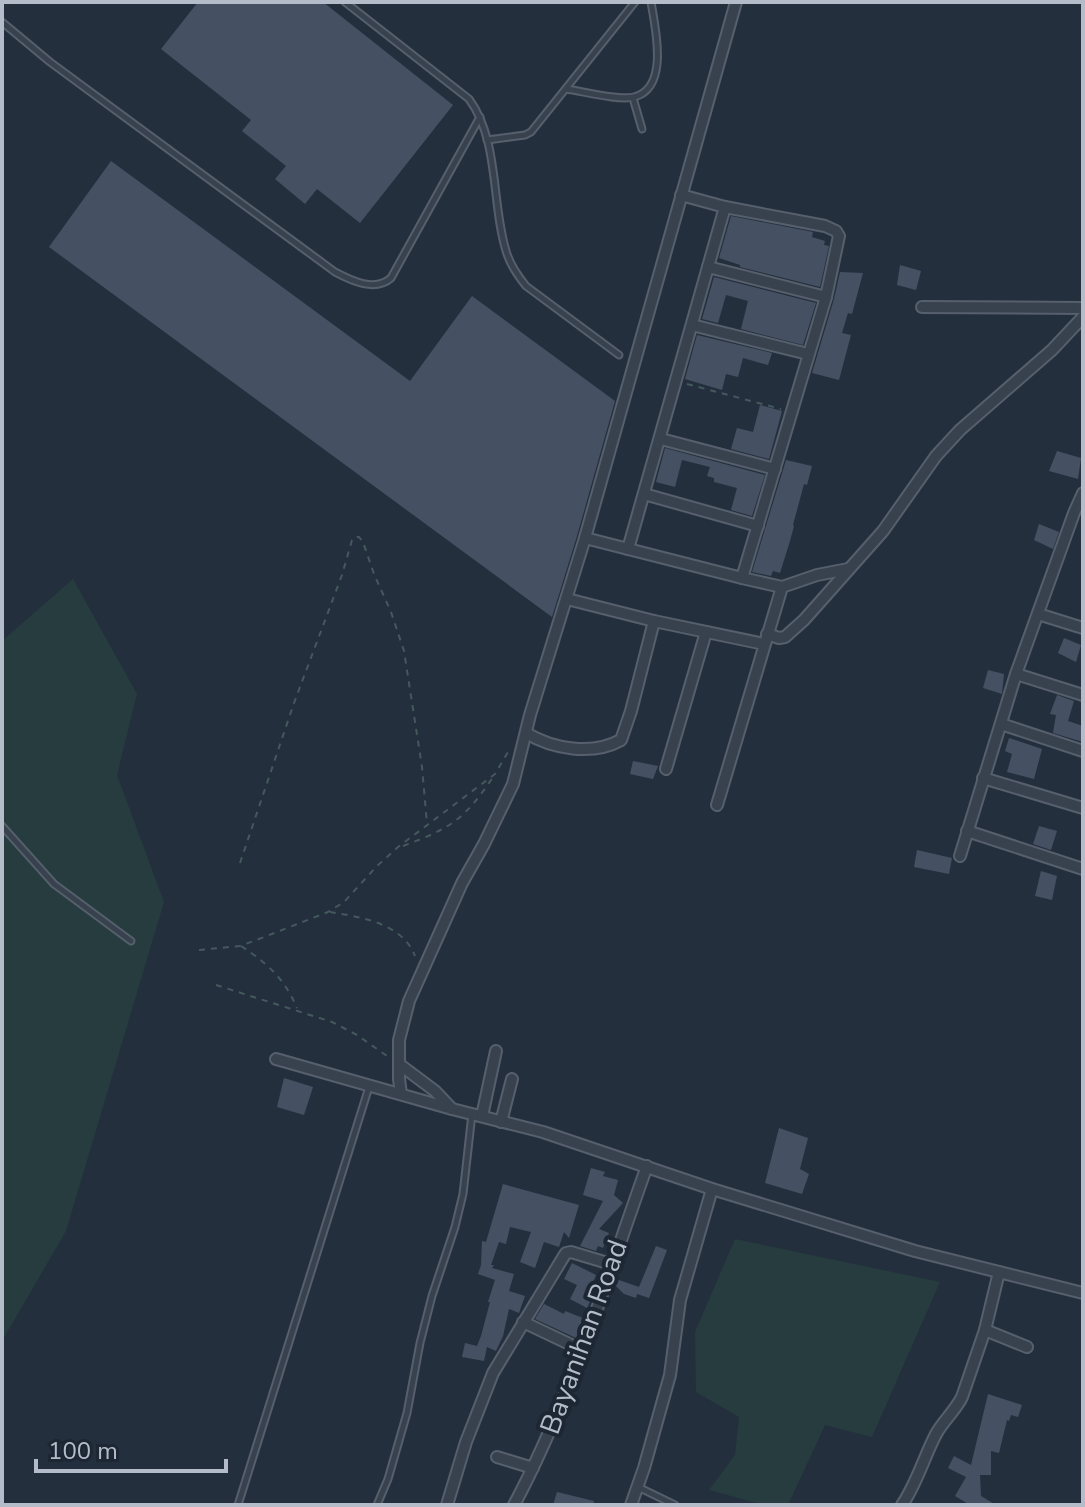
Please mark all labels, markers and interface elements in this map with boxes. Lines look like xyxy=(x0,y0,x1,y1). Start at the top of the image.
street label: Bayanihan Road xyxy=(531,1235,637,1439)
scale bar xyxy=(36,1423,226,1473)
text: 100 m xyxy=(48,1435,118,1467)

